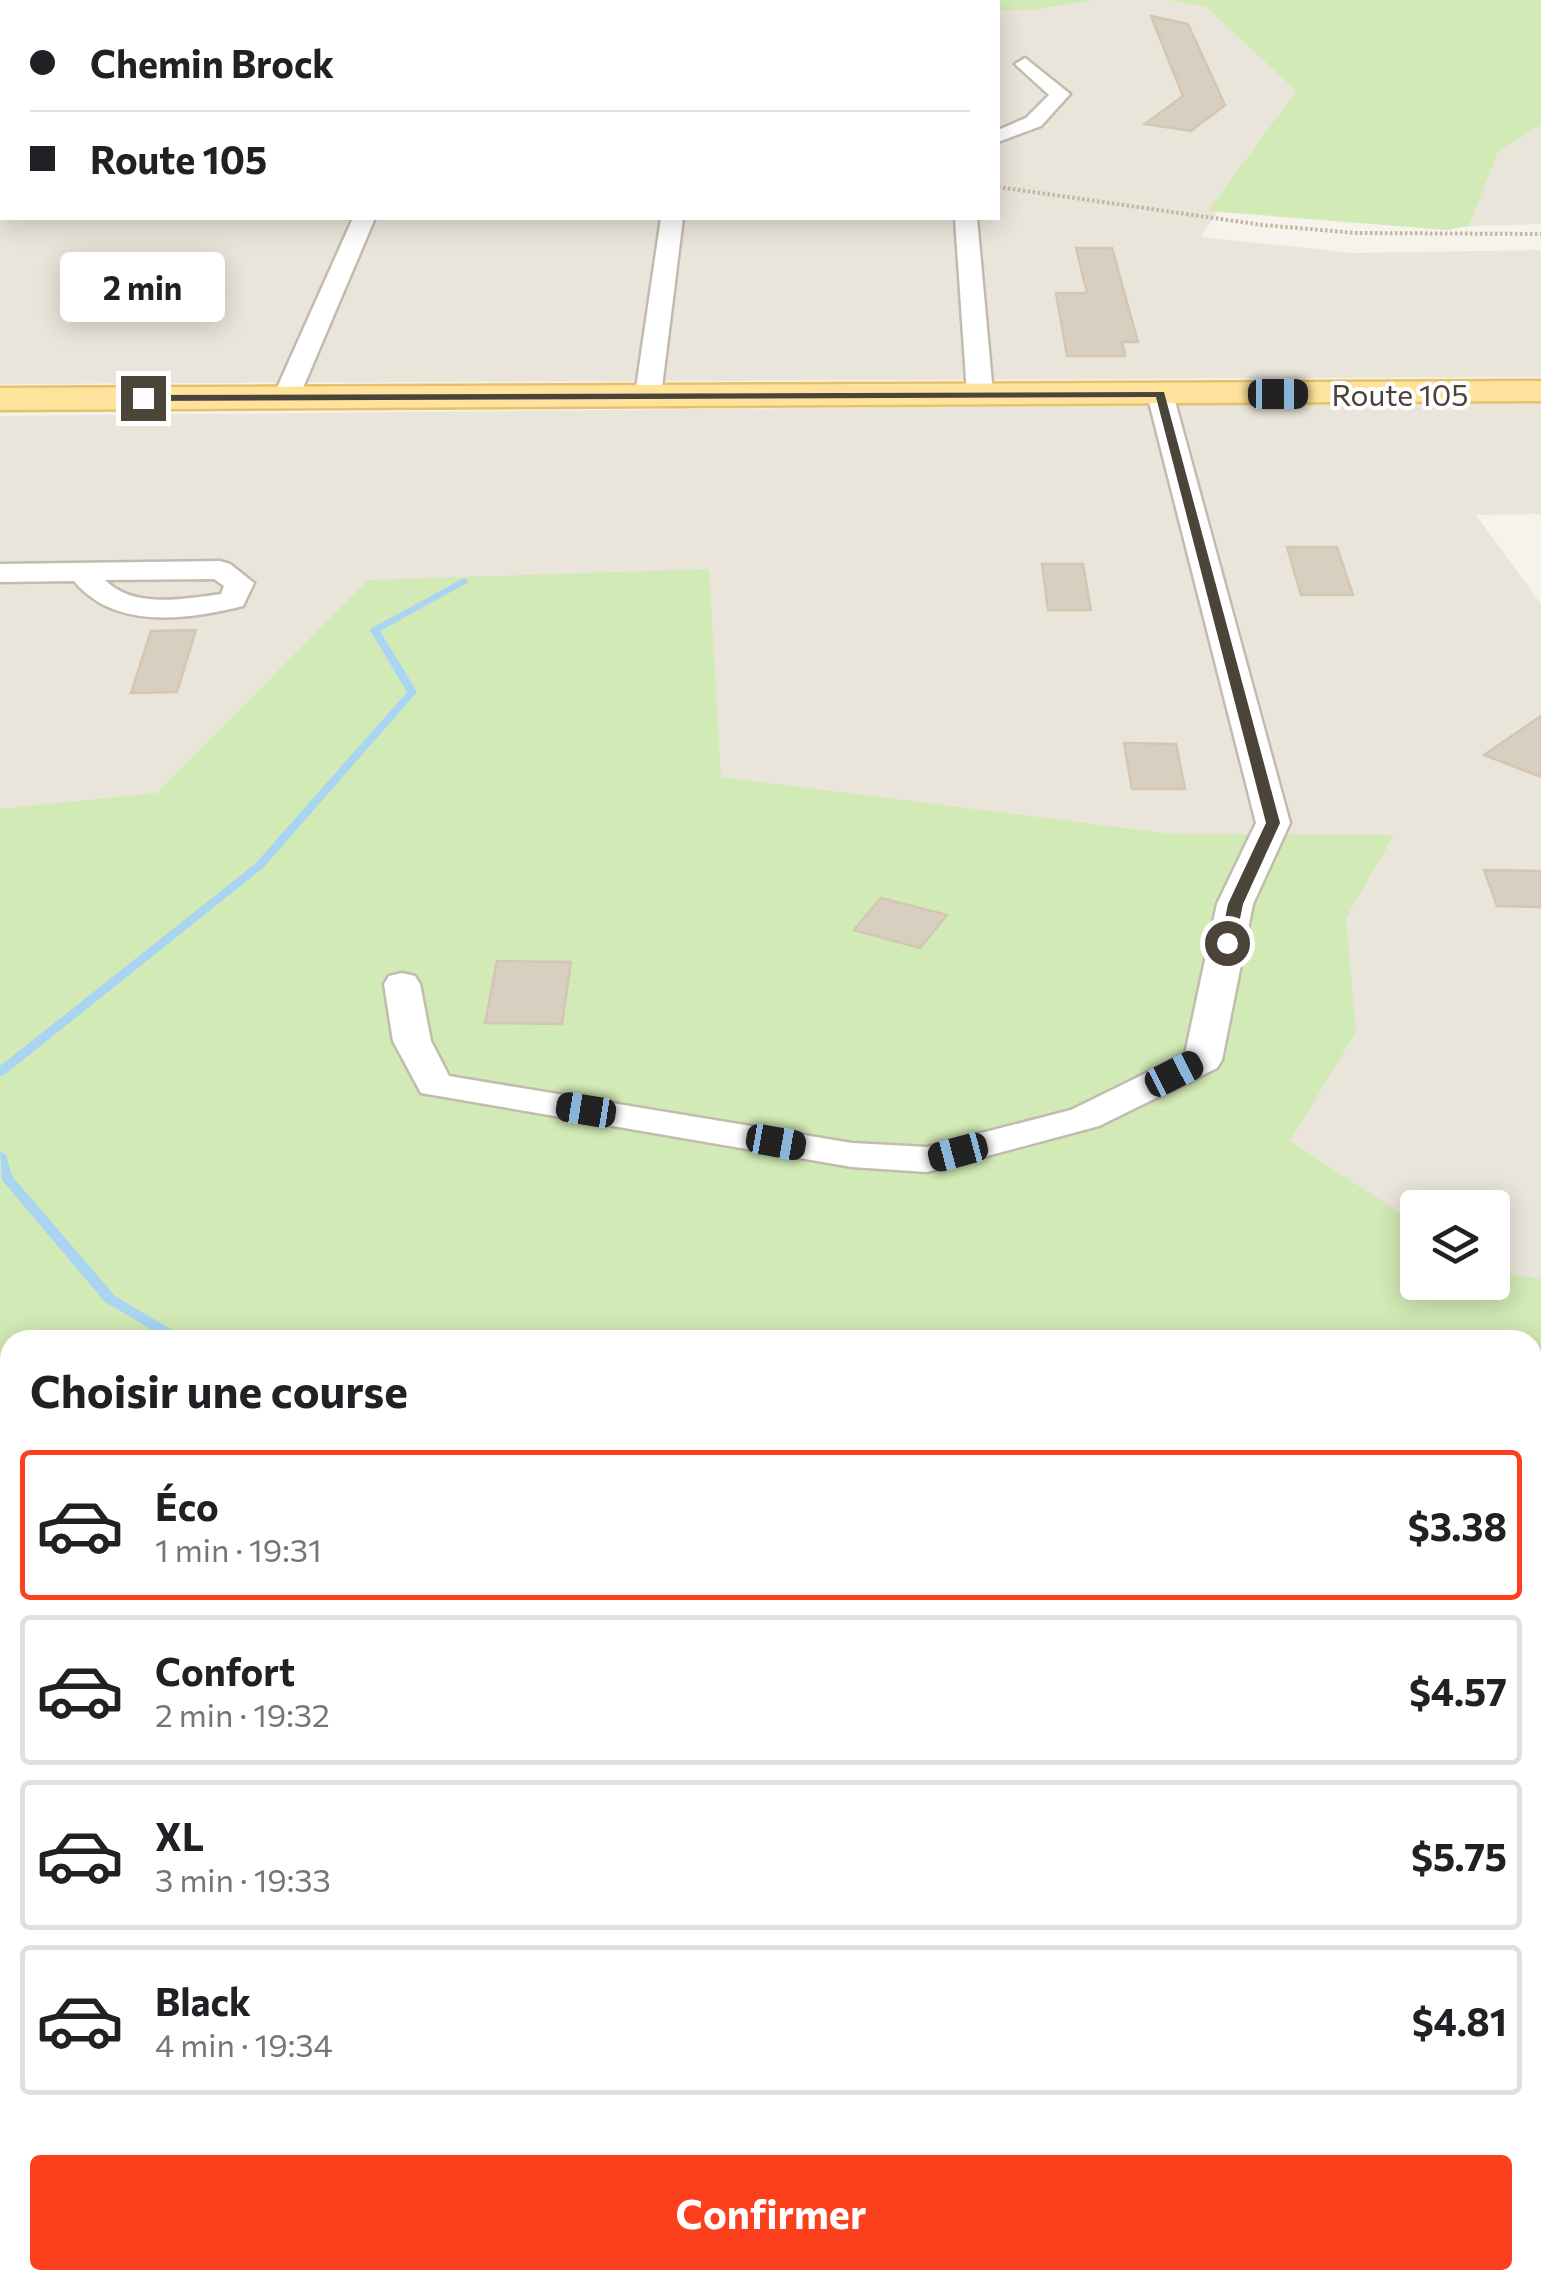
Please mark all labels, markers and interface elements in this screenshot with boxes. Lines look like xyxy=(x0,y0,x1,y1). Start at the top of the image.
text: Chemin Brock xyxy=(90,39,334,86)
text: Route 105 xyxy=(90,135,267,182)
callout: 2 min xyxy=(61,253,226,323)
text: 2 min xyxy=(103,267,182,307)
street label: Route 105 xyxy=(1331,375,1469,412)
route end xyxy=(121,376,166,421)
car xyxy=(1248,379,1308,409)
route start xyxy=(1205,921,1250,966)
car xyxy=(1140,1047,1208,1101)
car xyxy=(554,1090,618,1130)
car xyxy=(744,1122,808,1162)
car xyxy=(925,1130,991,1174)
map controls xyxy=(1400,1190,1510,1300)
button: layers xyxy=(1400,1190,1510,1300)
text: Choisir une course xyxy=(30,1362,408,1417)
icon: car xyxy=(35,1480,125,1570)
text: Éco xyxy=(155,1482,219,1529)
text: $3.38 xyxy=(1408,1502,1507,1549)
text: 1 min · 19:31 xyxy=(155,1529,322,1569)
icon: car xyxy=(35,1645,125,1735)
text: Confort xyxy=(155,1647,295,1694)
text: $4.57 xyxy=(1409,1667,1507,1714)
text: 2 min · 19:32 xyxy=(155,1694,330,1734)
icon: car xyxy=(35,1810,125,1900)
text: XL xyxy=(155,1812,204,1859)
text: $5.75 xyxy=(1411,1832,1507,1879)
text: 3 min · 19:33 xyxy=(155,1859,331,1899)
icon: car xyxy=(35,1975,125,2065)
text: Black xyxy=(155,1977,251,2024)
text: $4.81 xyxy=(1412,1997,1507,2044)
text: 4 min · 19:34 xyxy=(155,2024,333,2064)
button: Confirmer xyxy=(30,2155,1512,2270)

